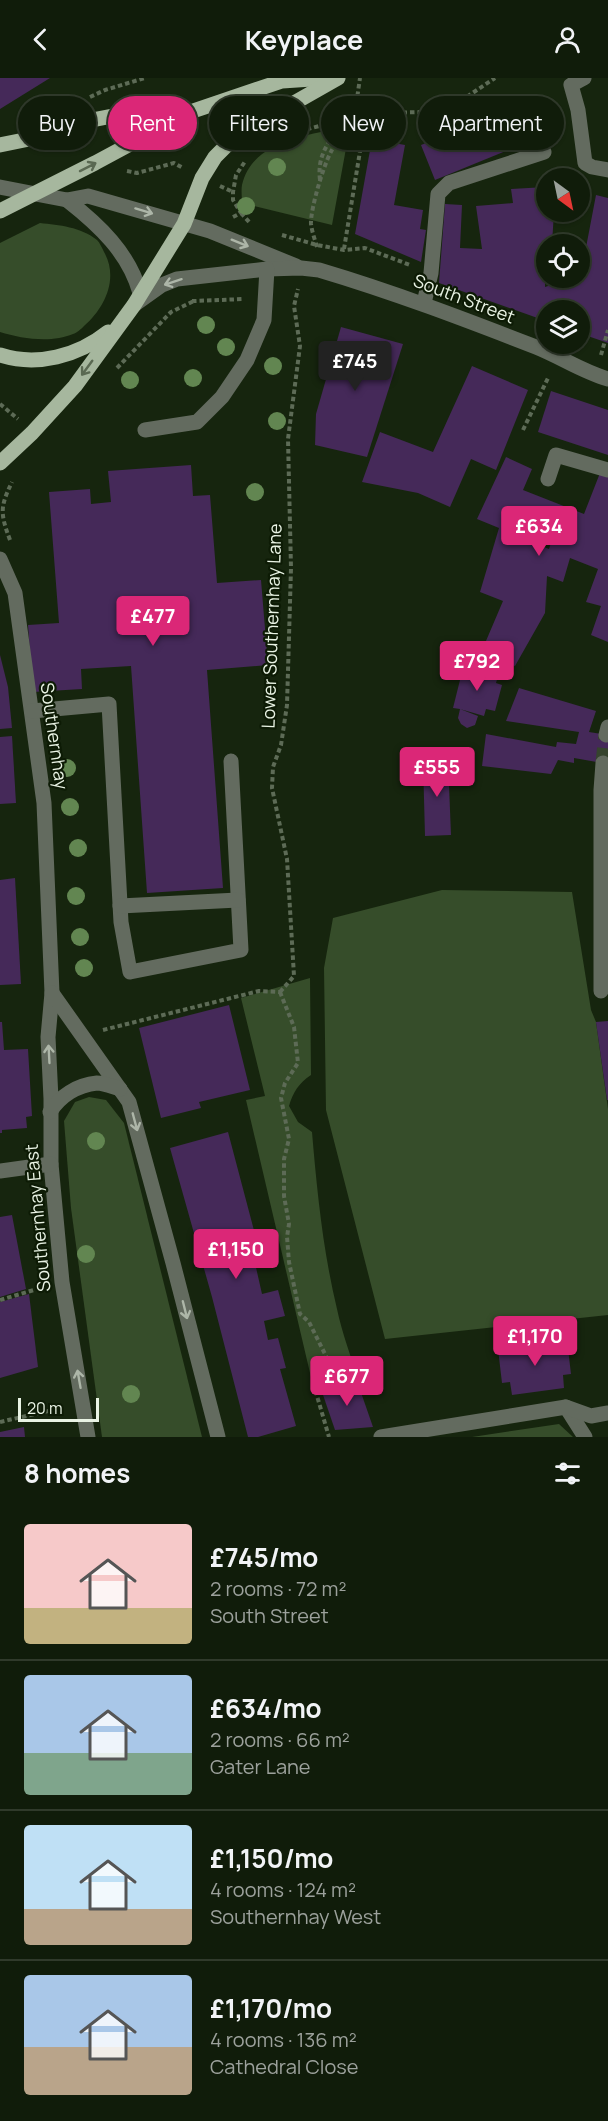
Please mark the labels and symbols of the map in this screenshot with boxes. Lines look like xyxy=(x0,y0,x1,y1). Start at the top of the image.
one-way arrow xyxy=(78,160,96,172)
north arrow xyxy=(536,168,590,222)
one-way arrow xyxy=(134,206,153,217)
one-way arrow xyxy=(230,238,249,249)
street label: South Street xyxy=(410,268,519,328)
one-way arrow xyxy=(164,277,183,288)
pin: £745 xyxy=(319,341,391,392)
one-way arrow xyxy=(81,360,94,376)
pin: £634 xyxy=(503,506,575,557)
street label: Lower Southernhay Lane xyxy=(255,523,287,729)
pin: £477 xyxy=(117,596,189,647)
pin: £792 xyxy=(441,641,513,692)
street label: Southernhay xyxy=(36,681,74,791)
pin: £555 xyxy=(401,747,473,798)
one-way arrow xyxy=(43,1044,54,1064)
one-way arrow xyxy=(129,1112,141,1131)
street label: Southernhay East xyxy=(19,1143,55,1293)
pin: £1,150 xyxy=(187,1229,285,1280)
one-way arrow xyxy=(180,1300,192,1319)
pin: £1,170 xyxy=(486,1316,584,1367)
pin: £677 xyxy=(311,1356,383,1407)
one-way arrow xyxy=(73,1370,84,1390)
scale bar xyxy=(18,1395,99,1422)

